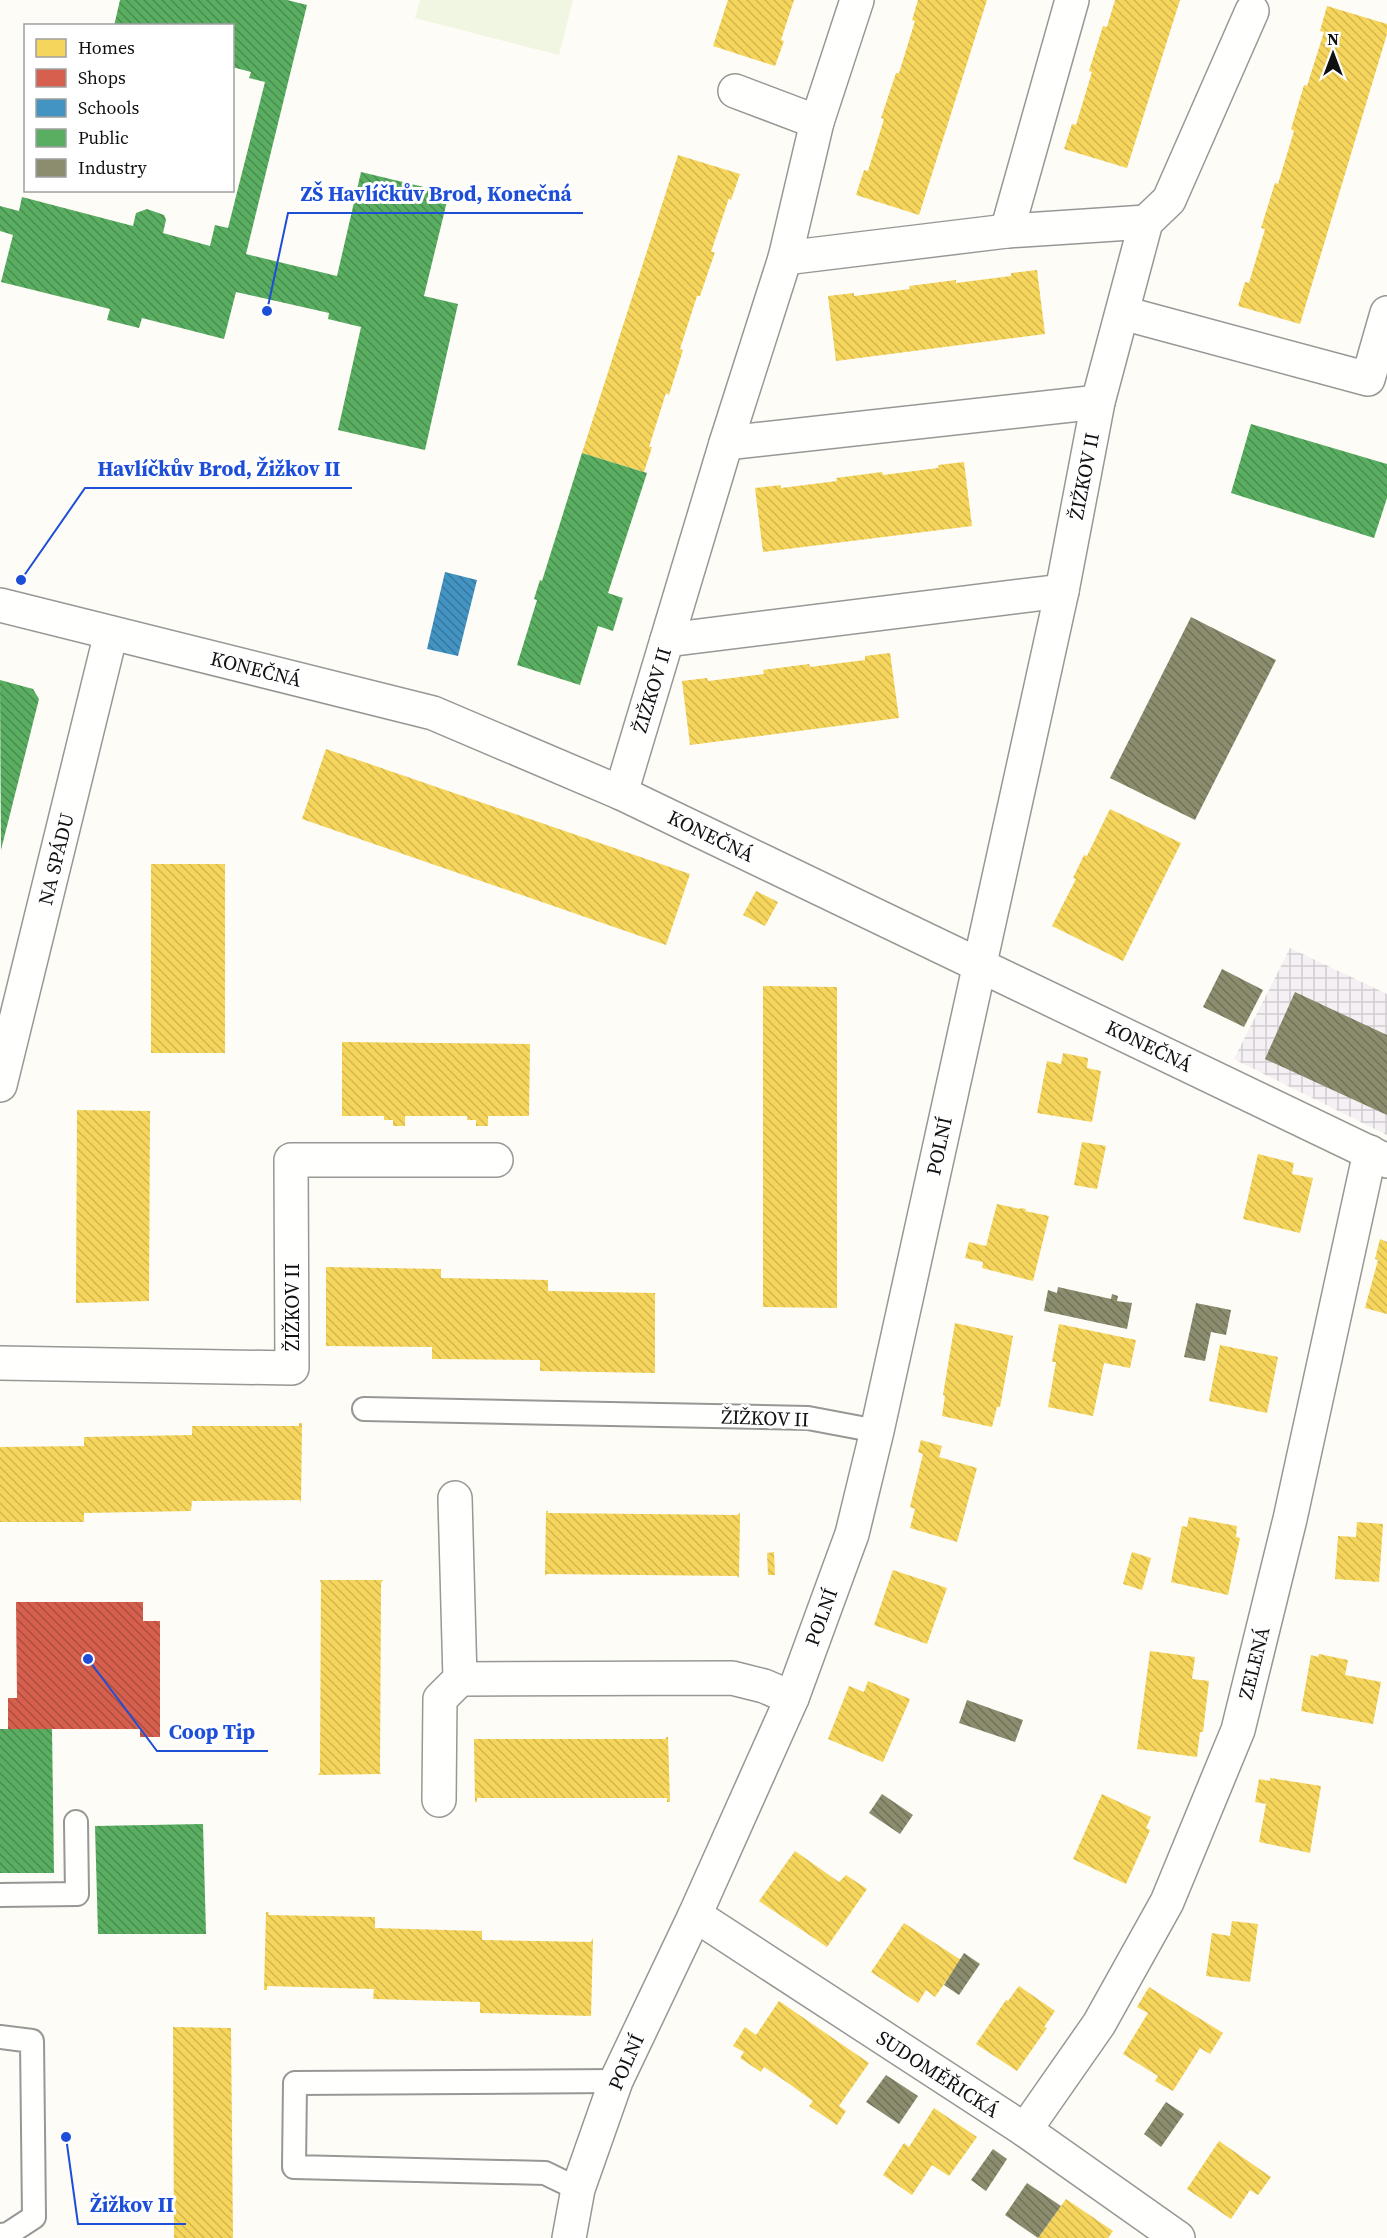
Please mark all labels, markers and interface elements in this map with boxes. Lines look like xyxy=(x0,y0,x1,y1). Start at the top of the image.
legend xyxy=(24,24,234,192)
north arrow xyxy=(1303,24,1363,84)
text: N xyxy=(1327,28,1339,50)
text: Homes xyxy=(78,35,135,60)
text: Shops xyxy=(78,65,126,90)
text: Schools xyxy=(78,95,140,120)
text: Public xyxy=(78,125,129,150)
text: Industry xyxy=(78,155,148,180)
callout: ZŠ Havlíčkův Brod, Konečná xyxy=(288,174,583,213)
text: ZŠ Havlíčkův Brod, Konečná xyxy=(300,179,572,208)
street label: ŽIŽKOV II xyxy=(1062,430,1106,522)
callout: Havlíčkův Brod, Žižkov II xyxy=(85,449,352,488)
text: Havlíčkův Brod, Žižkov II xyxy=(97,454,341,483)
street label: KONEČNÁ xyxy=(208,644,305,694)
street label: ŽIŽKOV II xyxy=(626,644,678,736)
street label: KONEČNÁ xyxy=(663,803,759,869)
street label: NA SPÁDU xyxy=(31,810,81,908)
street label: KONEČNÁ xyxy=(1101,1013,1197,1079)
street label: POLNÍ xyxy=(919,1114,959,1178)
street label: ŽIŽKOV II xyxy=(278,1263,306,1351)
street label: ŽIŽKOV II xyxy=(721,1402,809,1434)
street label: POLNÍ xyxy=(798,1584,844,1650)
street label: ZELENÁ xyxy=(1231,1623,1277,1702)
callout: Coop Tip xyxy=(157,1712,268,1751)
text: Coop Tip xyxy=(169,1717,255,1746)
street label: SUDOMĚŘICKÁ xyxy=(871,2024,1006,2125)
street label: POLNÍ xyxy=(601,2029,651,2095)
callout: Žižkov II xyxy=(78,2185,186,2224)
text: Žižkov II xyxy=(90,2190,174,2219)

